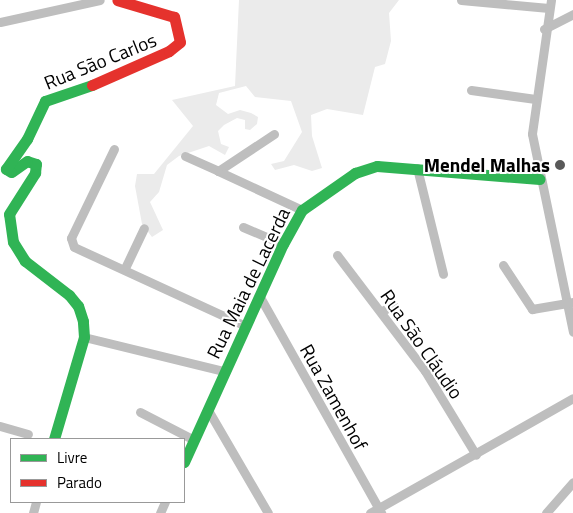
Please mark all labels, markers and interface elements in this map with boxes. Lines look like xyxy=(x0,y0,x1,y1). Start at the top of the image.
street label: Rua São Carlos xyxy=(40,28,160,94)
place label: Mendel Malhas xyxy=(424,154,550,176)
marker: Mendel Malhas xyxy=(554,159,566,171)
street label: Rua Maia de Lacerda xyxy=(202,204,294,362)
street label: Rua São Cláudio xyxy=(376,285,468,403)
street label: Rua Zamenhof xyxy=(296,340,372,454)
legend xyxy=(10,438,185,503)
text: Livre xyxy=(57,446,87,469)
text: Parado xyxy=(57,471,102,494)

